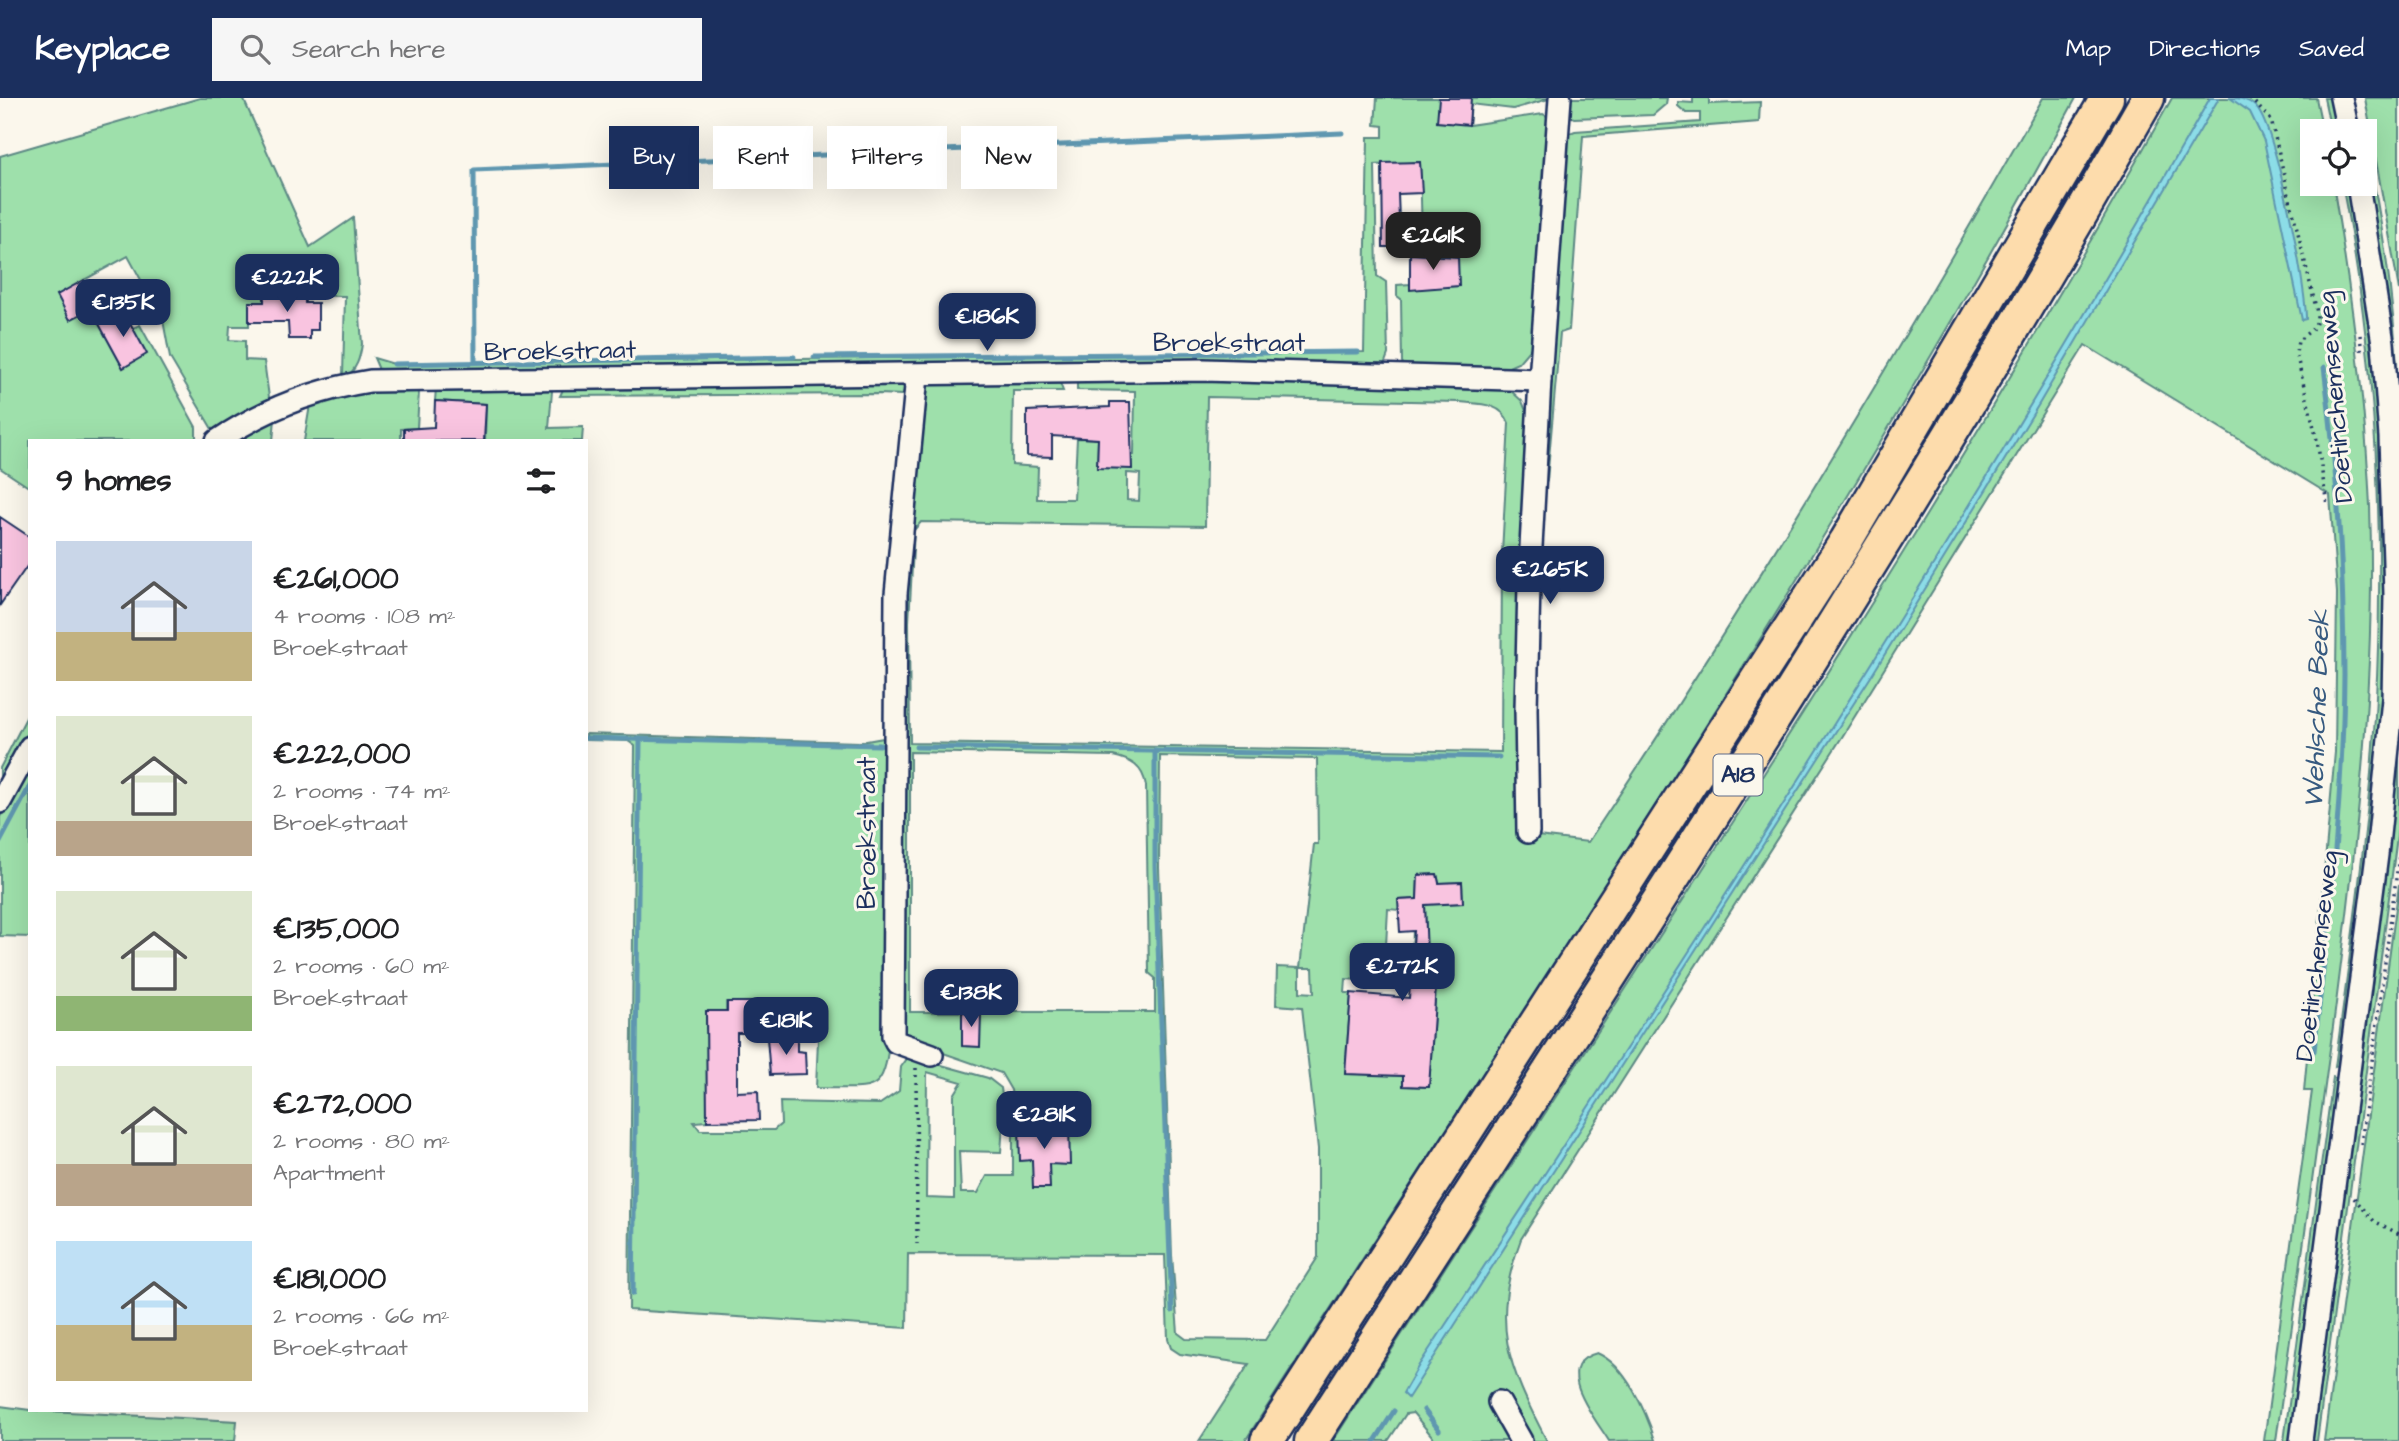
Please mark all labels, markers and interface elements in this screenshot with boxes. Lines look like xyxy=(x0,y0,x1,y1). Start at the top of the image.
search box xyxy=(212,18,702,81)
text: Keyplace xyxy=(35,26,170,72)
icon: search xyxy=(236,30,274,68)
text: Search here xyxy=(292,31,445,67)
text: Map xyxy=(2066,32,2111,66)
text: Directions xyxy=(2149,32,2261,66)
text: Saved xyxy=(2299,32,2364,66)
map controls xyxy=(2300,119,2377,196)
button: locate xyxy=(2300,119,2377,196)
chip: Buy xyxy=(609,126,699,189)
chip: Rent xyxy=(713,126,813,189)
chip: Filters xyxy=(827,126,947,189)
chip: New xyxy=(961,126,1057,189)
pin: €261K xyxy=(1384,212,1482,272)
text: €261K xyxy=(1402,219,1464,251)
pin: €222K xyxy=(238,254,336,314)
text: €222K xyxy=(251,261,323,293)
pin: €135K xyxy=(74,280,172,339)
text: €135K xyxy=(91,286,155,318)
street label: Doetinchemseweg xyxy=(2308,290,2364,504)
pin: €186K xyxy=(938,294,1036,353)
text: €186K xyxy=(955,300,1019,332)
street label: Broekstraat xyxy=(1153,325,1306,361)
street label: Broekstraat xyxy=(484,332,637,370)
text: 9 homes xyxy=(56,460,171,502)
icon: filters xyxy=(522,462,560,500)
pin: €265K xyxy=(1501,546,1599,606)
text: €265K xyxy=(1512,553,1588,585)
text: €261,000 xyxy=(273,558,399,600)
icon: home xyxy=(112,569,196,653)
text: 4 rooms · 108 m² xyxy=(273,600,456,632)
water label: Wehlsche Beek xyxy=(2294,608,2340,809)
text: Broekstraat xyxy=(273,632,408,664)
text: €222,000 xyxy=(273,733,410,775)
icon: home xyxy=(112,744,196,828)
road number: A18 xyxy=(1714,754,1762,796)
street label: Broekstraat xyxy=(849,756,885,909)
text: 2 rooms · 74 m² xyxy=(273,775,451,807)
text: Broekstraat xyxy=(273,807,408,839)
street label: Doetinchemseweg xyxy=(2286,848,2350,1064)
text: €135,000 xyxy=(273,908,399,950)
icon: home xyxy=(112,919,196,1003)
pin: €272K xyxy=(1353,944,1451,1003)
text: 2 rooms · 60 m² xyxy=(273,950,450,982)
text: €272K xyxy=(1366,950,1438,982)
pin: €138K xyxy=(922,970,1020,1029)
text: €138K xyxy=(940,976,1002,1008)
text: Broekstraat xyxy=(273,982,408,1014)
pin: €181K xyxy=(737,998,835,1057)
text: €181K xyxy=(759,1004,813,1036)
text: €272,000 xyxy=(273,1083,412,1125)
pin: €281K xyxy=(995,1091,1093,1151)
icon: home xyxy=(112,1094,196,1178)
text: €281K xyxy=(1012,1098,1076,1130)
text: 2 rooms · 80 m² xyxy=(273,1125,450,1157)
text: Apartment xyxy=(273,1157,385,1189)
text: €181,000 xyxy=(273,1258,386,1300)
icon: home xyxy=(112,1269,196,1353)
text: 2 rooms · 66 m² xyxy=(273,1300,450,1332)
text: Broekstraat xyxy=(273,1332,408,1364)

